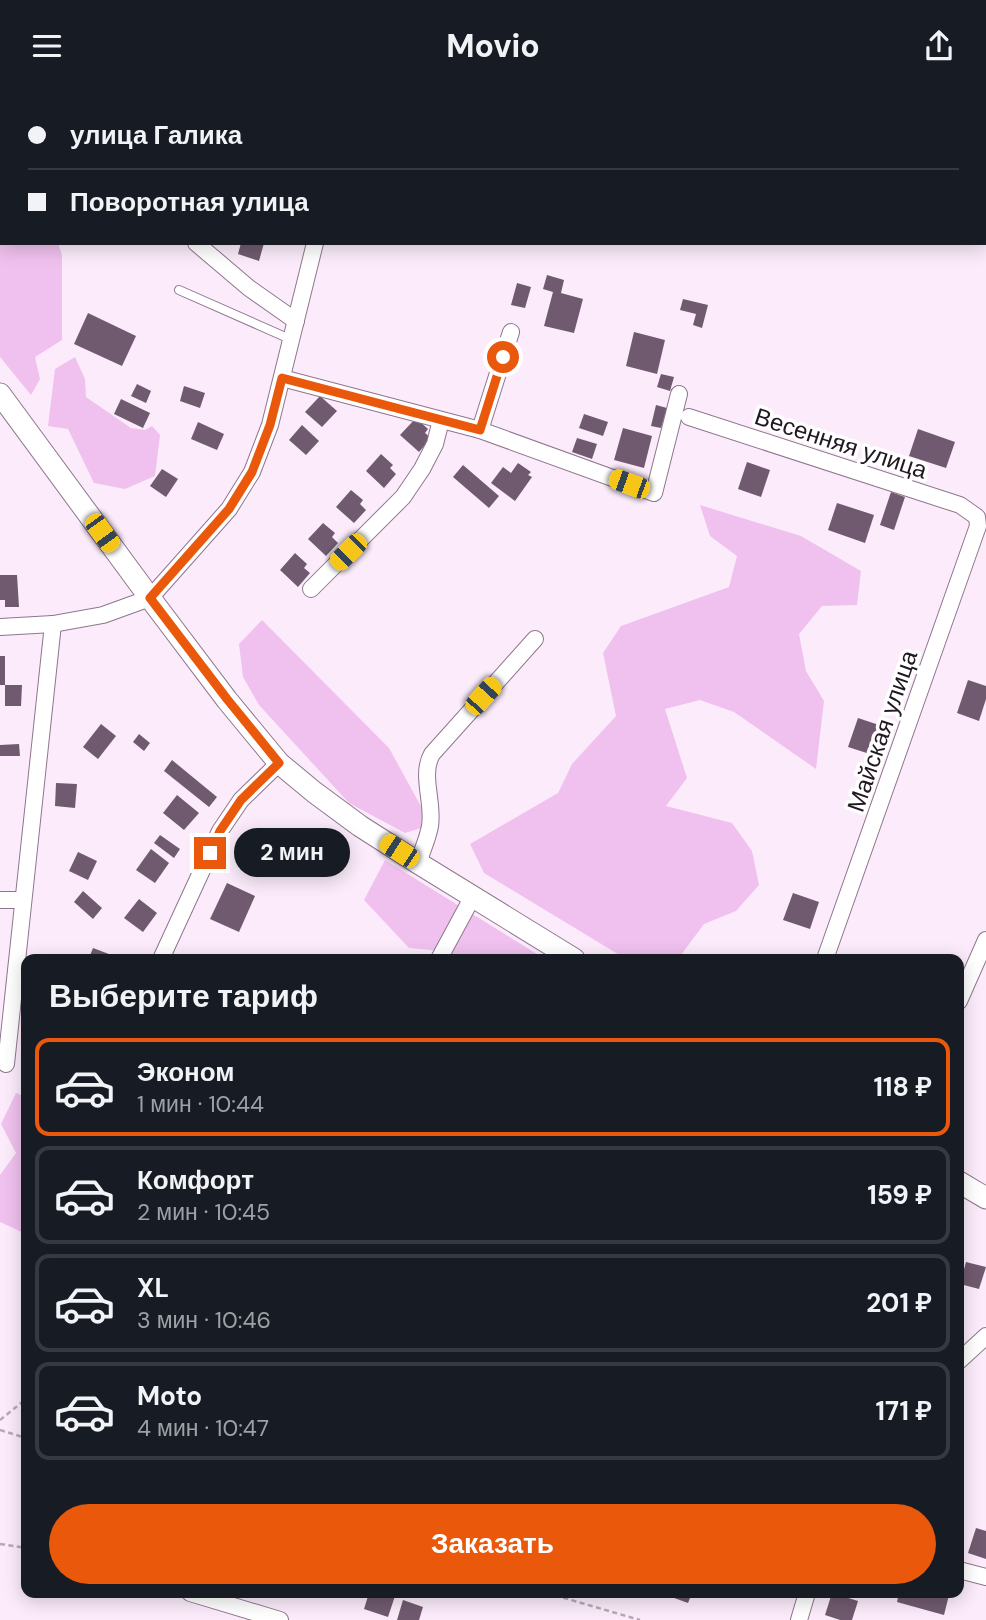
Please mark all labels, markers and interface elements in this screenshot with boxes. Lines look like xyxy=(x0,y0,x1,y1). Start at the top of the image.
text: Movio xyxy=(446,25,540,67)
icon: menu xyxy=(28,27,66,65)
icon: share xyxy=(920,27,958,65)
text: улица Галика xyxy=(70,118,242,152)
text: Поворотная улица xyxy=(70,185,309,219)
route start xyxy=(487,341,519,373)
street label: Весенняя улица xyxy=(751,401,932,486)
car xyxy=(606,467,653,501)
car xyxy=(82,510,123,556)
car xyxy=(326,530,371,574)
street label: Майская улица xyxy=(840,646,924,816)
car xyxy=(462,673,505,719)
callout: 2 мин xyxy=(234,829,350,877)
car xyxy=(376,831,423,871)
route end xyxy=(194,837,226,869)
text: 2 мин xyxy=(260,837,324,867)
text: Выберите тариф xyxy=(49,975,318,1017)
text: Эконом xyxy=(137,1055,235,1089)
icon: car xyxy=(53,1056,116,1119)
text: 118 ₽ xyxy=(873,1070,932,1104)
text: 1 мин · 10:44 xyxy=(137,1089,264,1119)
text: Комфорт xyxy=(137,1163,254,1197)
icon: car xyxy=(53,1164,116,1227)
text: 159 ₽ xyxy=(867,1178,932,1212)
text: 2 мин · 10:45 xyxy=(137,1197,270,1227)
text: XL xyxy=(137,1271,169,1305)
icon: car xyxy=(53,1272,116,1335)
text: 201 ₽ xyxy=(866,1286,932,1320)
text: 3 мин · 10:46 xyxy=(137,1305,271,1335)
text: Moto xyxy=(137,1379,202,1413)
icon: car xyxy=(53,1380,116,1443)
text: 171 ₽ xyxy=(875,1394,932,1428)
text: 4 мин · 10:47 xyxy=(137,1413,269,1443)
button: Заказать xyxy=(49,1504,936,1584)

